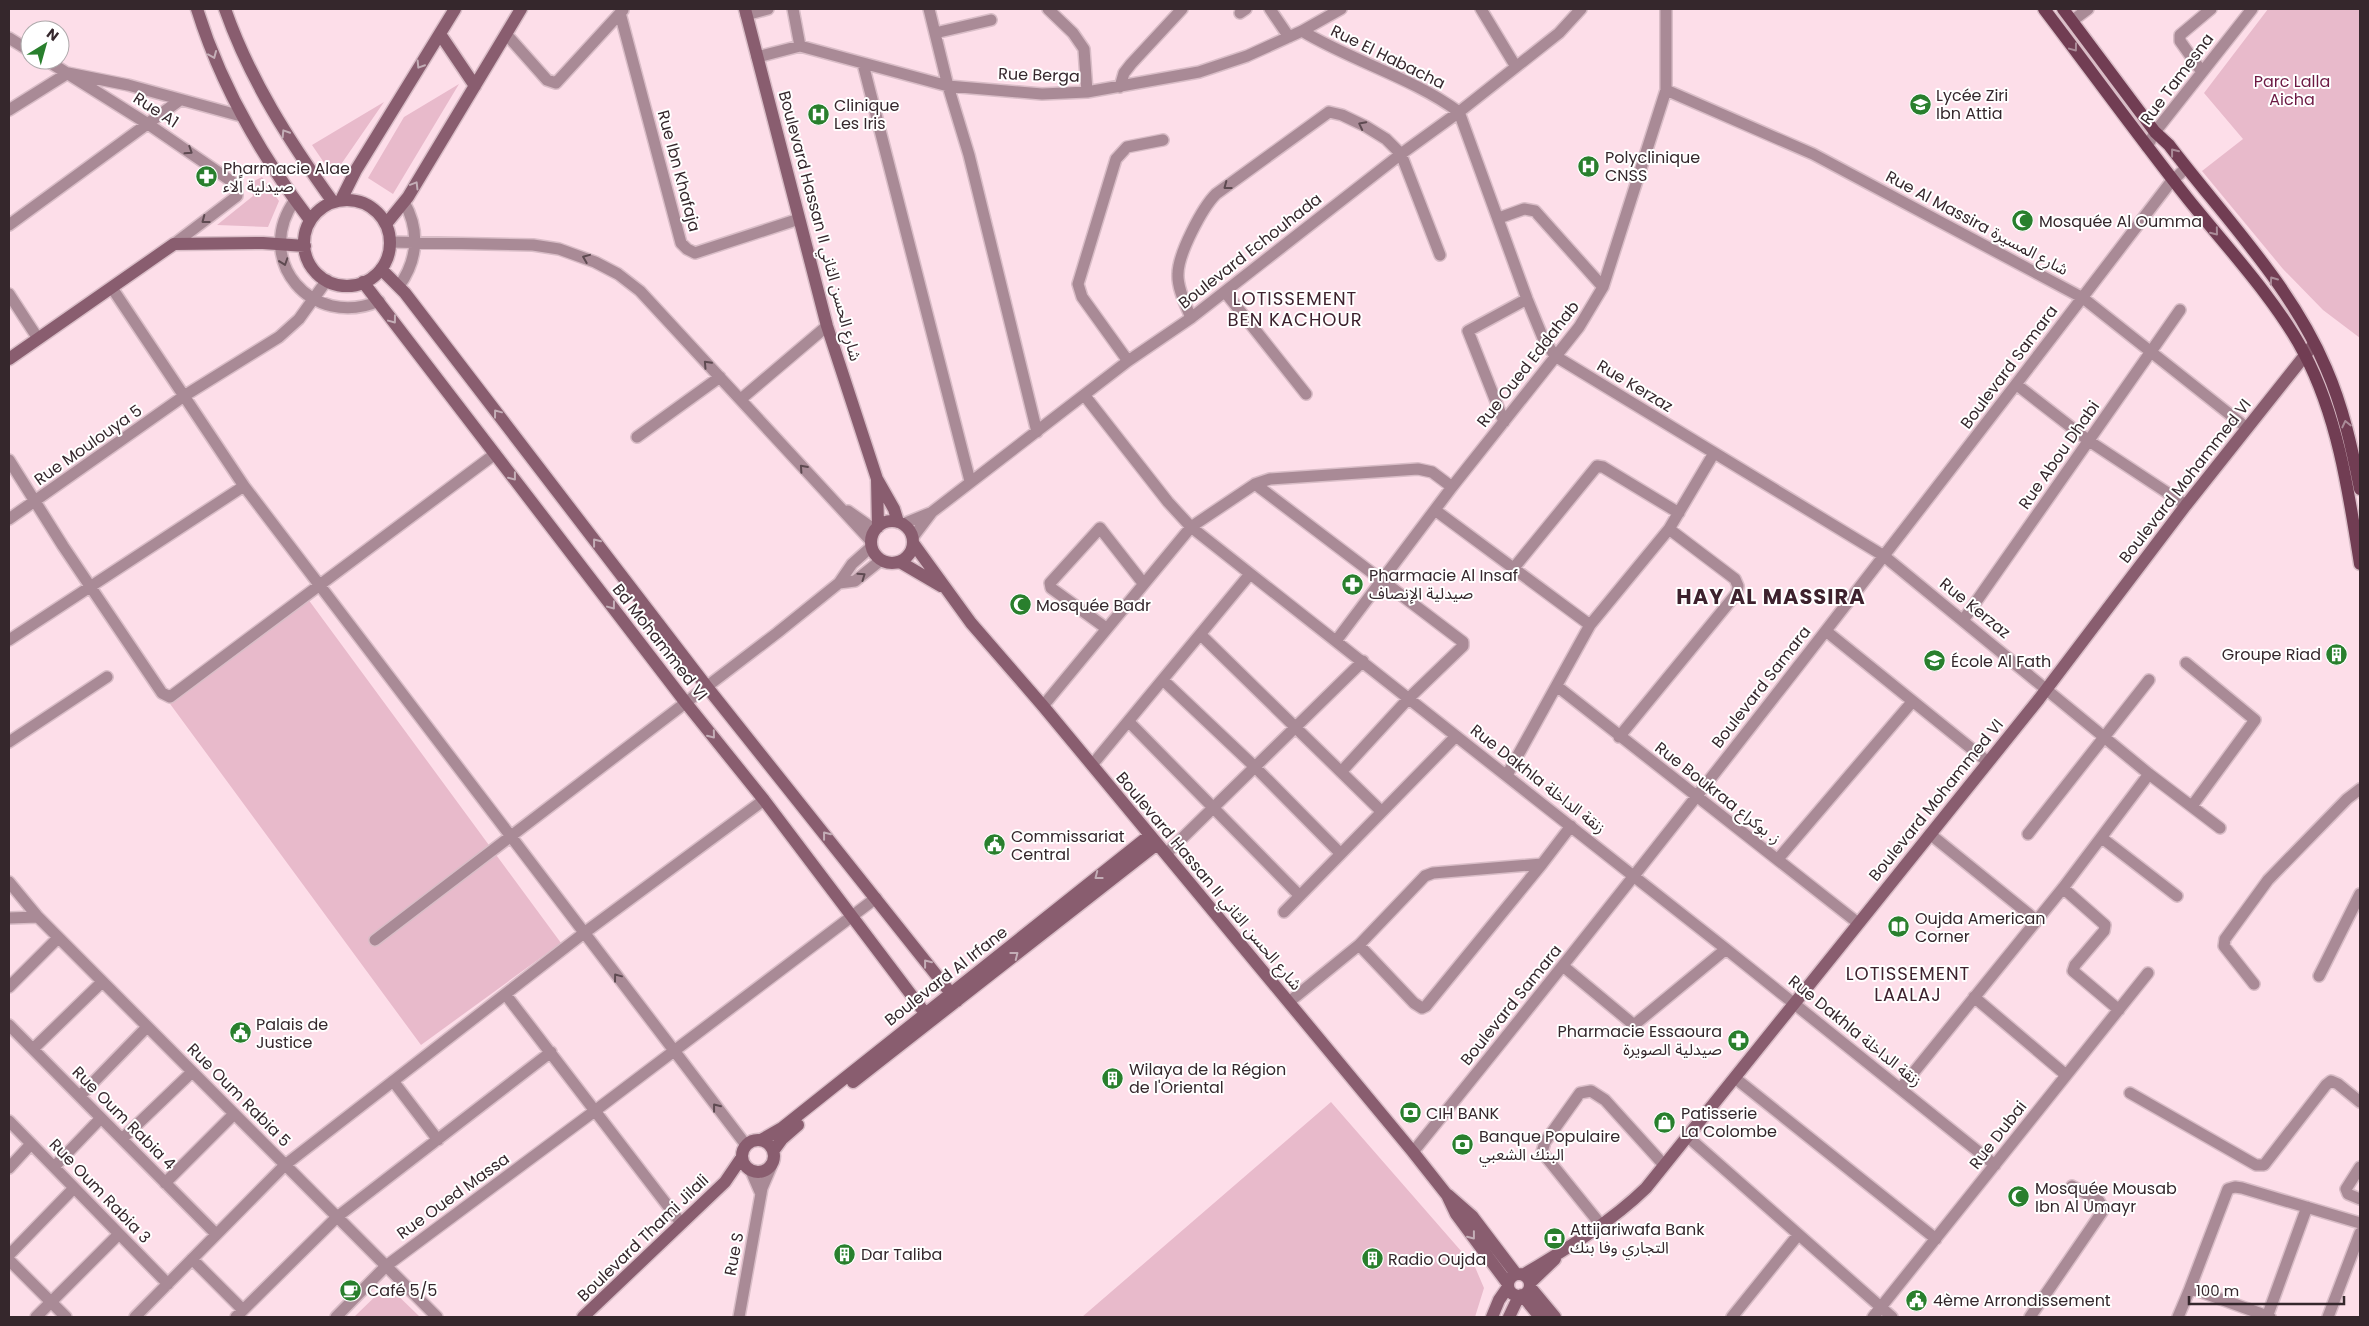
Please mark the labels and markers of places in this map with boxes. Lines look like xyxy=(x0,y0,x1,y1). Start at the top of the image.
place label: Lycée Ziri Ibn Attia xyxy=(1936,84,2008,125)
school or university icon: Lycée Ziri Ibn Attia xyxy=(1908,92,1932,116)
place label: Clinique Les Iris xyxy=(834,94,899,135)
hospital icon: Clinique Les Iris xyxy=(806,102,830,126)
place label: Polyclinique CNSS xyxy=(1605,146,1700,187)
hospital icon: Polyclinique CNSS xyxy=(1577,154,1601,178)
place label: Pharmacie Alae صيدلية اًلاء xyxy=(223,157,350,198)
pharmacy icon: Pharmacie Alae صيدلية اًلاء xyxy=(195,165,219,189)
mosque icon: Mosquée Al Oumma xyxy=(2011,209,2035,233)
place label: Mosquée Al Oumma xyxy=(2039,210,2202,233)
place label: Pharmacie Al Insaf صيدلية الإنصاف xyxy=(1369,564,1518,605)
pharmacy icon: Pharmacie Al Insaf صيدلية الإنصاف xyxy=(1341,572,1365,596)
mosque icon: Mosquée Badr xyxy=(1008,593,1032,617)
place label: Mosquée Badr xyxy=(1036,594,1151,617)
building icon: Groupe Riad xyxy=(2325,642,2349,666)
place label: Groupe Riad xyxy=(2222,643,2321,666)
school or university icon: École Al Fath xyxy=(1923,649,1947,673)
place label: École Al Fath xyxy=(1951,650,2051,673)
place label: Commissariat Central xyxy=(1011,825,1125,866)
public building icon: Commissariat Central xyxy=(983,833,1007,857)
place label: Oujda American Corner xyxy=(1915,907,2046,948)
library icon: Oujda American Corner xyxy=(1887,915,1911,939)
place label: Palais de Justice xyxy=(256,1013,328,1054)
place label: Pharmacie Essaoura صيدلية الصويرة xyxy=(1558,1020,1722,1061)
public building icon: Palais de Justice xyxy=(228,1021,252,1045)
pharmacy icon: Pharmacie Essaoura صيدلية الصويرة xyxy=(1726,1028,1750,1052)
place label: Wilaya de la Région de l'Oriental xyxy=(1129,1058,1286,1099)
building icon: Wilaya de la Région de l'Oriental xyxy=(1101,1066,1125,1090)
bank icon: CIH BANK xyxy=(1398,1101,1422,1125)
place label: CIH BANK xyxy=(1426,1102,1499,1125)
place label: Patisserie La Colombe xyxy=(1681,1102,1777,1143)
shop icon: Patisserie La Colombe xyxy=(1653,1110,1677,1134)
place label: Banque Populaire البنك الشعبي xyxy=(1479,1125,1620,1166)
bank icon: Banque Populaire البنك الشعبي xyxy=(1451,1133,1475,1157)
place label: Mosquée Mousab Ibn Al Umayr xyxy=(2035,1177,2177,1218)
mosque icon: Mosquée Mousab Ibn Al Umayr xyxy=(2007,1185,2031,1209)
place label: Attijariwafa Bank التجاري وفا بنك xyxy=(1570,1218,1705,1259)
bank icon: Attijariwafa Bank التجاري وفا بنك xyxy=(1542,1226,1566,1250)
building icon: Dar Taliba xyxy=(833,1242,857,1266)
place label: Dar Taliba xyxy=(861,1243,942,1266)
building icon: Radio Oujda xyxy=(1360,1247,1384,1271)
place label: Radio Oujda xyxy=(1388,1248,1486,1271)
cafe icon: Café 5/5 xyxy=(339,1278,363,1302)
place label: Café 5/5 xyxy=(367,1279,437,1302)
public building icon: 4ème Arrondissement xyxy=(1905,1288,1929,1312)
place label: 4ème Arrondissement xyxy=(1933,1289,2111,1312)

